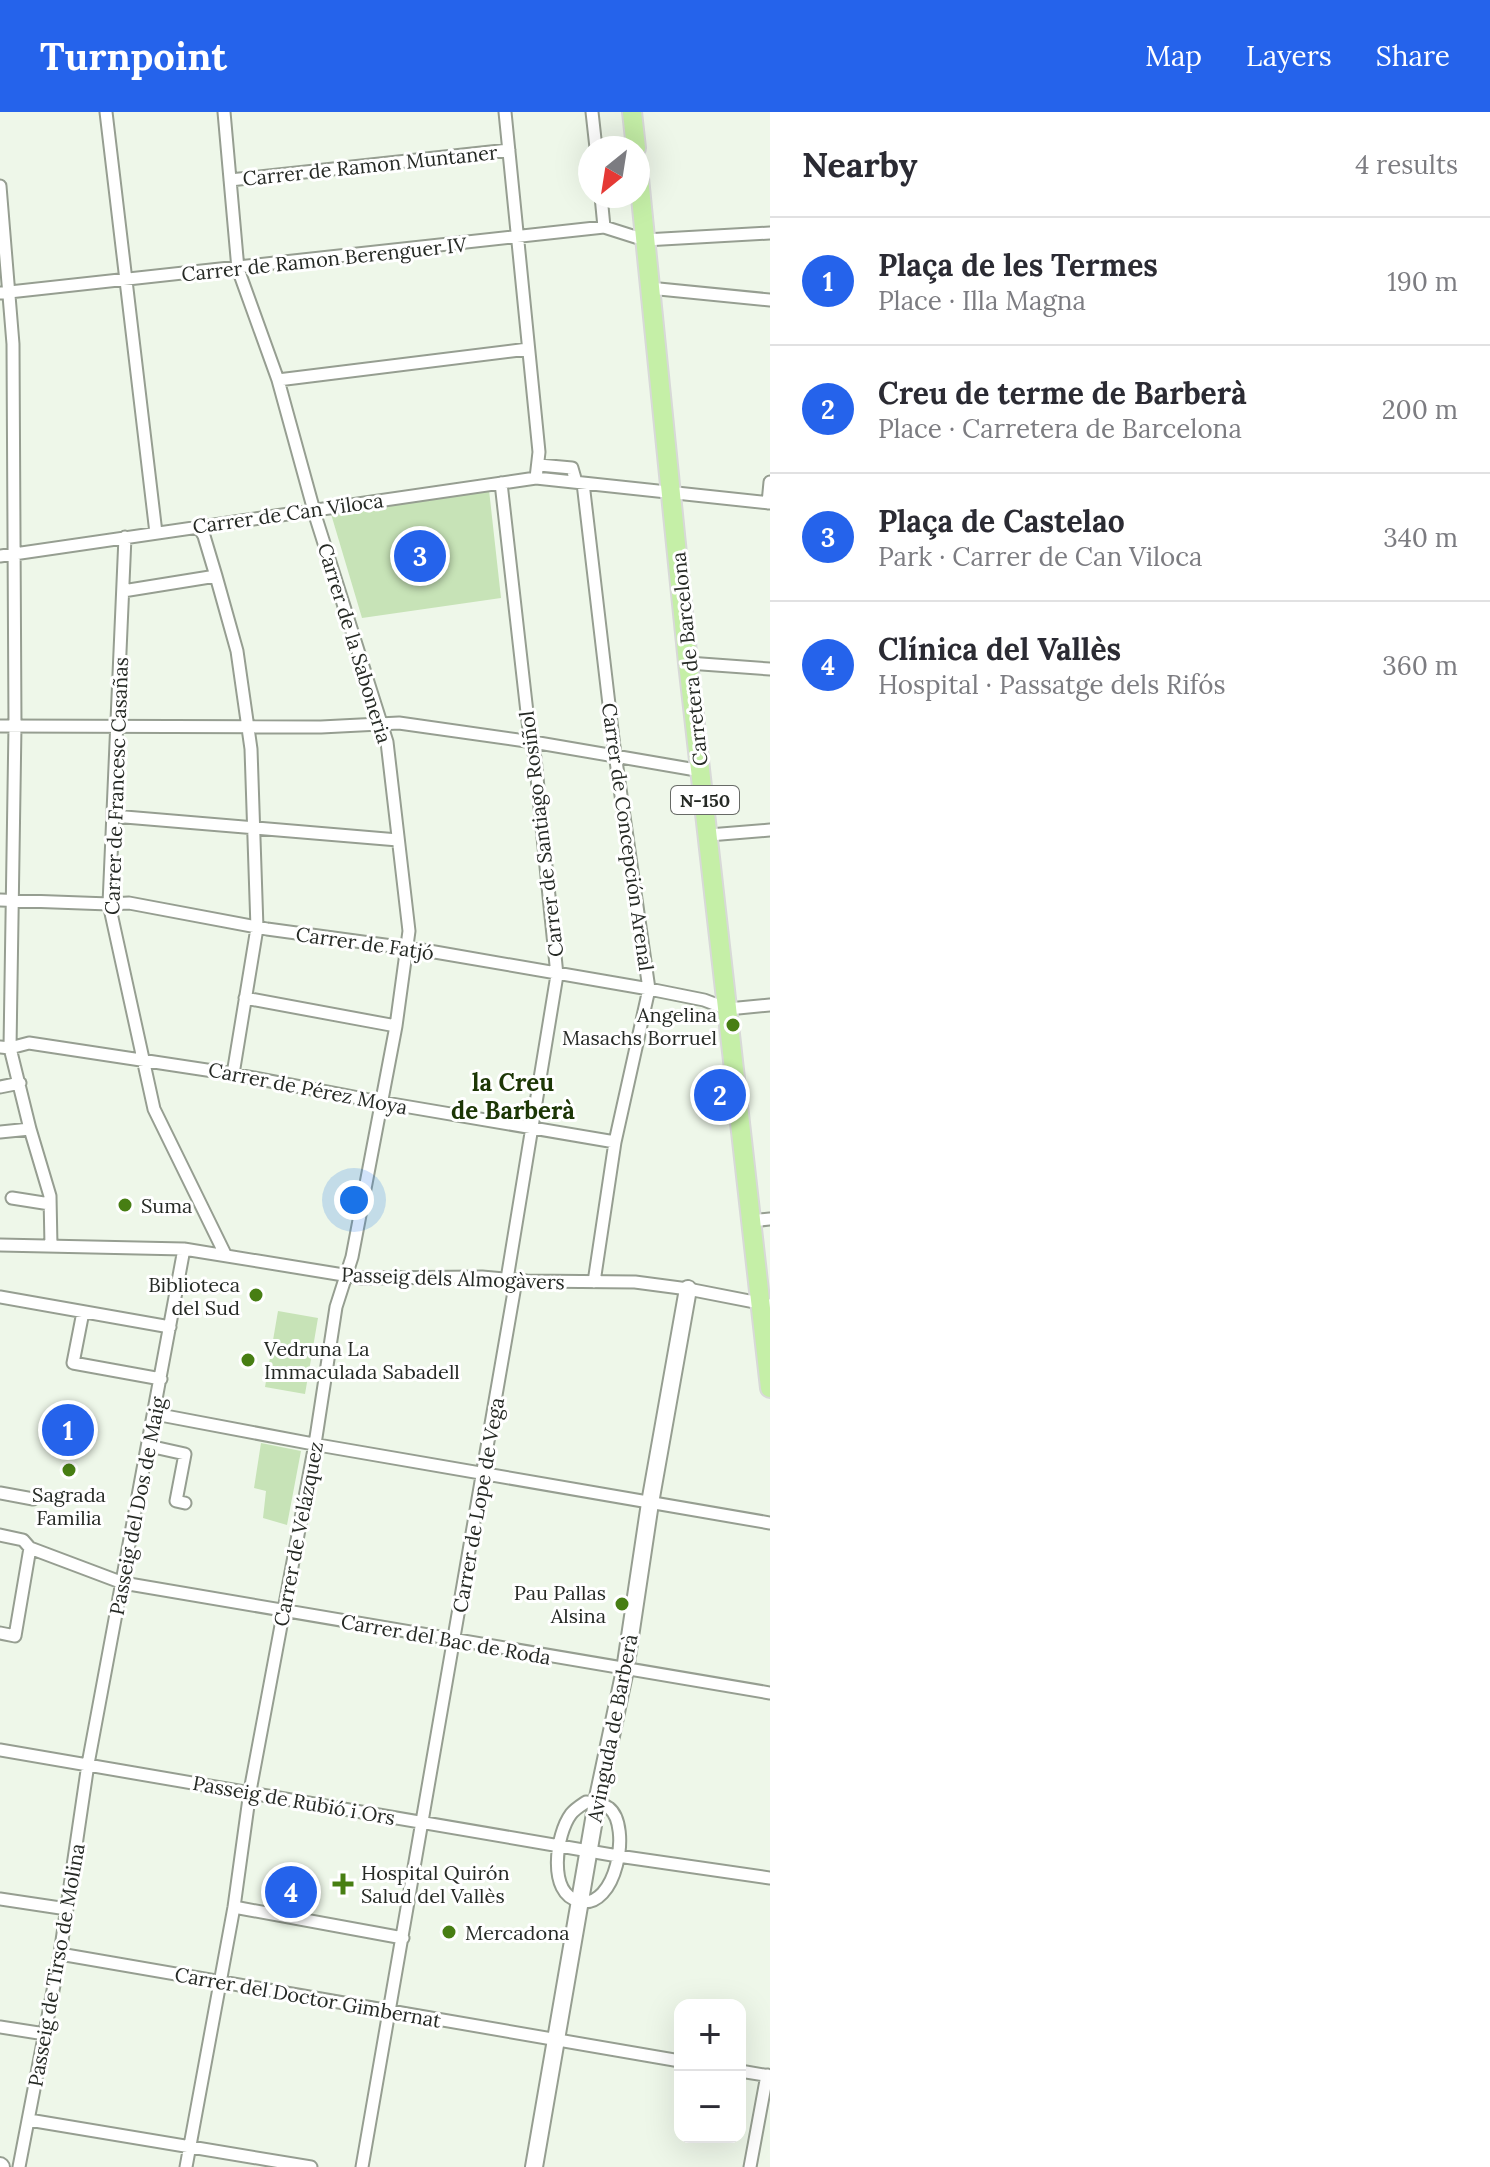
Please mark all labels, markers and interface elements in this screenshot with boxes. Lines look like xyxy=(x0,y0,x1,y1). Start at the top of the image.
text: Turnpoint xyxy=(40,32,227,80)
text: Map xyxy=(1145,38,1202,74)
text: Layers xyxy=(1246,38,1332,74)
text: Share xyxy=(1376,38,1450,74)
north arrow xyxy=(578,136,650,208)
street label: Carrer de Ramon Muntaner xyxy=(241,139,499,191)
text: Nearby xyxy=(802,143,918,186)
text: 4 results xyxy=(1355,148,1458,181)
street label: Carrer de Ramon Berenguer IV xyxy=(180,231,469,286)
text: Plaça de les Termes xyxy=(878,246,1158,284)
text: 1 xyxy=(823,265,833,298)
text: 190 m xyxy=(1387,265,1458,298)
text: Place · Illa Magna xyxy=(878,284,1086,317)
text: Creu de terme de Barberà xyxy=(878,374,1247,412)
text: 2 xyxy=(821,393,835,426)
text: 200 m xyxy=(1382,393,1458,426)
text: Place · Carretera de Barcelona xyxy=(878,412,1242,445)
street label: Carrer de Can Viloca xyxy=(191,487,385,539)
text: Plaça de Castelao xyxy=(878,502,1125,540)
text: 3 xyxy=(821,521,835,554)
text: 340 m xyxy=(1383,521,1458,554)
pin: 3 xyxy=(394,526,446,586)
street label: Carrer de la Saboneria xyxy=(313,540,397,746)
text: Park · Carrer de Can Viloca xyxy=(878,540,1202,573)
street label: Carretera de Barcelona xyxy=(665,551,713,767)
text: Clínica del Vallès xyxy=(878,630,1121,668)
text: 4 xyxy=(821,649,835,682)
text: 360 m xyxy=(1382,649,1458,682)
street label: Carrer de Francesc Casañas xyxy=(99,657,133,915)
text: Hospital · Passatge dels Rifós xyxy=(878,668,1226,701)
street label: Carrer de Concepción Arenal xyxy=(597,701,659,973)
street label: Carrer de Santiago Rosiñol xyxy=(513,709,569,959)
road number: N-150 xyxy=(671,786,739,814)
street label: Carrer de Fatjó xyxy=(294,921,436,965)
place label: Angelina Masachs Borruel xyxy=(562,1002,717,1050)
marker: Angelina Masachs Borruel xyxy=(724,1016,742,1034)
street label: Carrer de Pérez Moya xyxy=(206,1056,410,1120)
pin: 2 xyxy=(694,1065,746,1125)
district label: la Creu de Barberà xyxy=(451,1067,575,1126)
your location xyxy=(334,1180,374,1220)
place label: Suma xyxy=(141,1193,192,1218)
marker: Suma xyxy=(116,1196,134,1214)
street label: Passeig dels Almogàvers xyxy=(341,1262,565,1294)
place label: Biblioteca del Sud xyxy=(148,1272,240,1320)
marker: Biblioteca del Sud xyxy=(247,1286,265,1304)
place label: Vedruna La Immaculada Sabadell xyxy=(263,1336,460,1384)
marker: Vedruna La Immaculada Sabadell xyxy=(239,1351,257,1369)
street label: Passeig del Dos de Maig xyxy=(104,1394,171,1617)
street label: Carrer de Lope de Vega xyxy=(447,1395,509,1615)
pin: 1 xyxy=(42,1400,94,1460)
street label: Carrer de Velázquez xyxy=(268,1439,328,1629)
marker: Sagrada Familia xyxy=(60,1461,78,1479)
place label: Sagrada Familia xyxy=(32,1482,106,1530)
place label: Pau Pallas Alsina xyxy=(514,1580,606,1628)
marker: Pau Pallas Alsina xyxy=(613,1595,631,1613)
street label: Carrer del Bac de Roda xyxy=(339,1608,553,1670)
street label: Avinguda de Barberà xyxy=(581,1632,643,1825)
street label: Passeig de Rubió i Ors xyxy=(191,1770,397,1830)
street label: Passeig de Tirso de Molina xyxy=(22,1841,90,2089)
place label: Hospital Quirón Salud del Vallès xyxy=(361,1860,510,1908)
pin: 4 xyxy=(265,1862,317,1922)
marker: Hospital Quirón Salud del Vallès xyxy=(332,1873,354,1895)
place label: Mercadona xyxy=(465,1920,570,1945)
marker: Mercadona xyxy=(440,1923,458,1941)
street label: Carrer del Doctor Gimbernat xyxy=(173,1961,443,2033)
map controls xyxy=(674,1999,746,2143)
button: + xyxy=(674,1999,746,2071)
button: − xyxy=(674,2071,746,2143)

